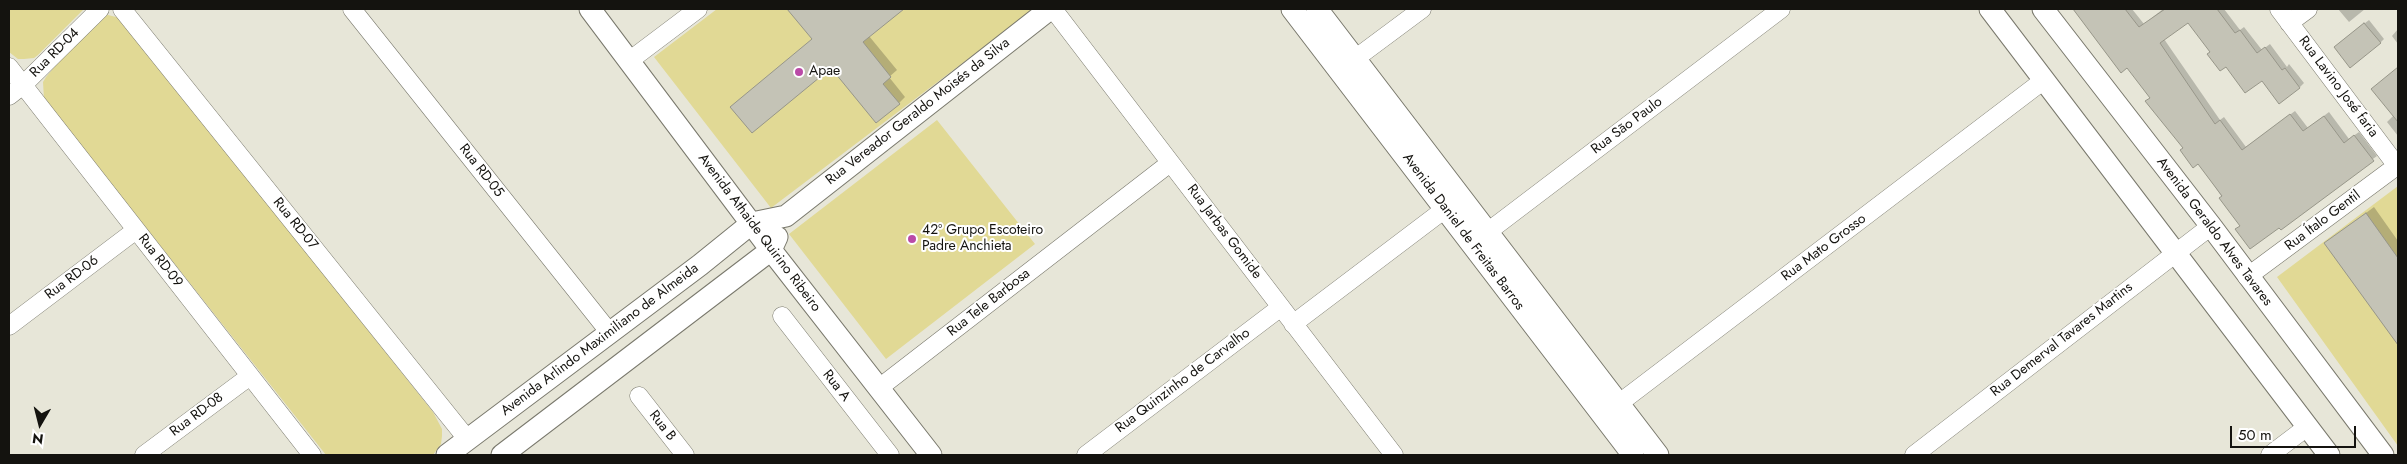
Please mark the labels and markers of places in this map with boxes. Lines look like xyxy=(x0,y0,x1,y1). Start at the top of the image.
place label: Apae xyxy=(809,64,840,80)
marker: Apae xyxy=(793,66,805,78)
place label: 42º Grupo Escoteiro Padre Anchieta xyxy=(922,223,1043,256)
marker: 42º Grupo Escoteiro Padre Anchieta xyxy=(906,233,918,245)

